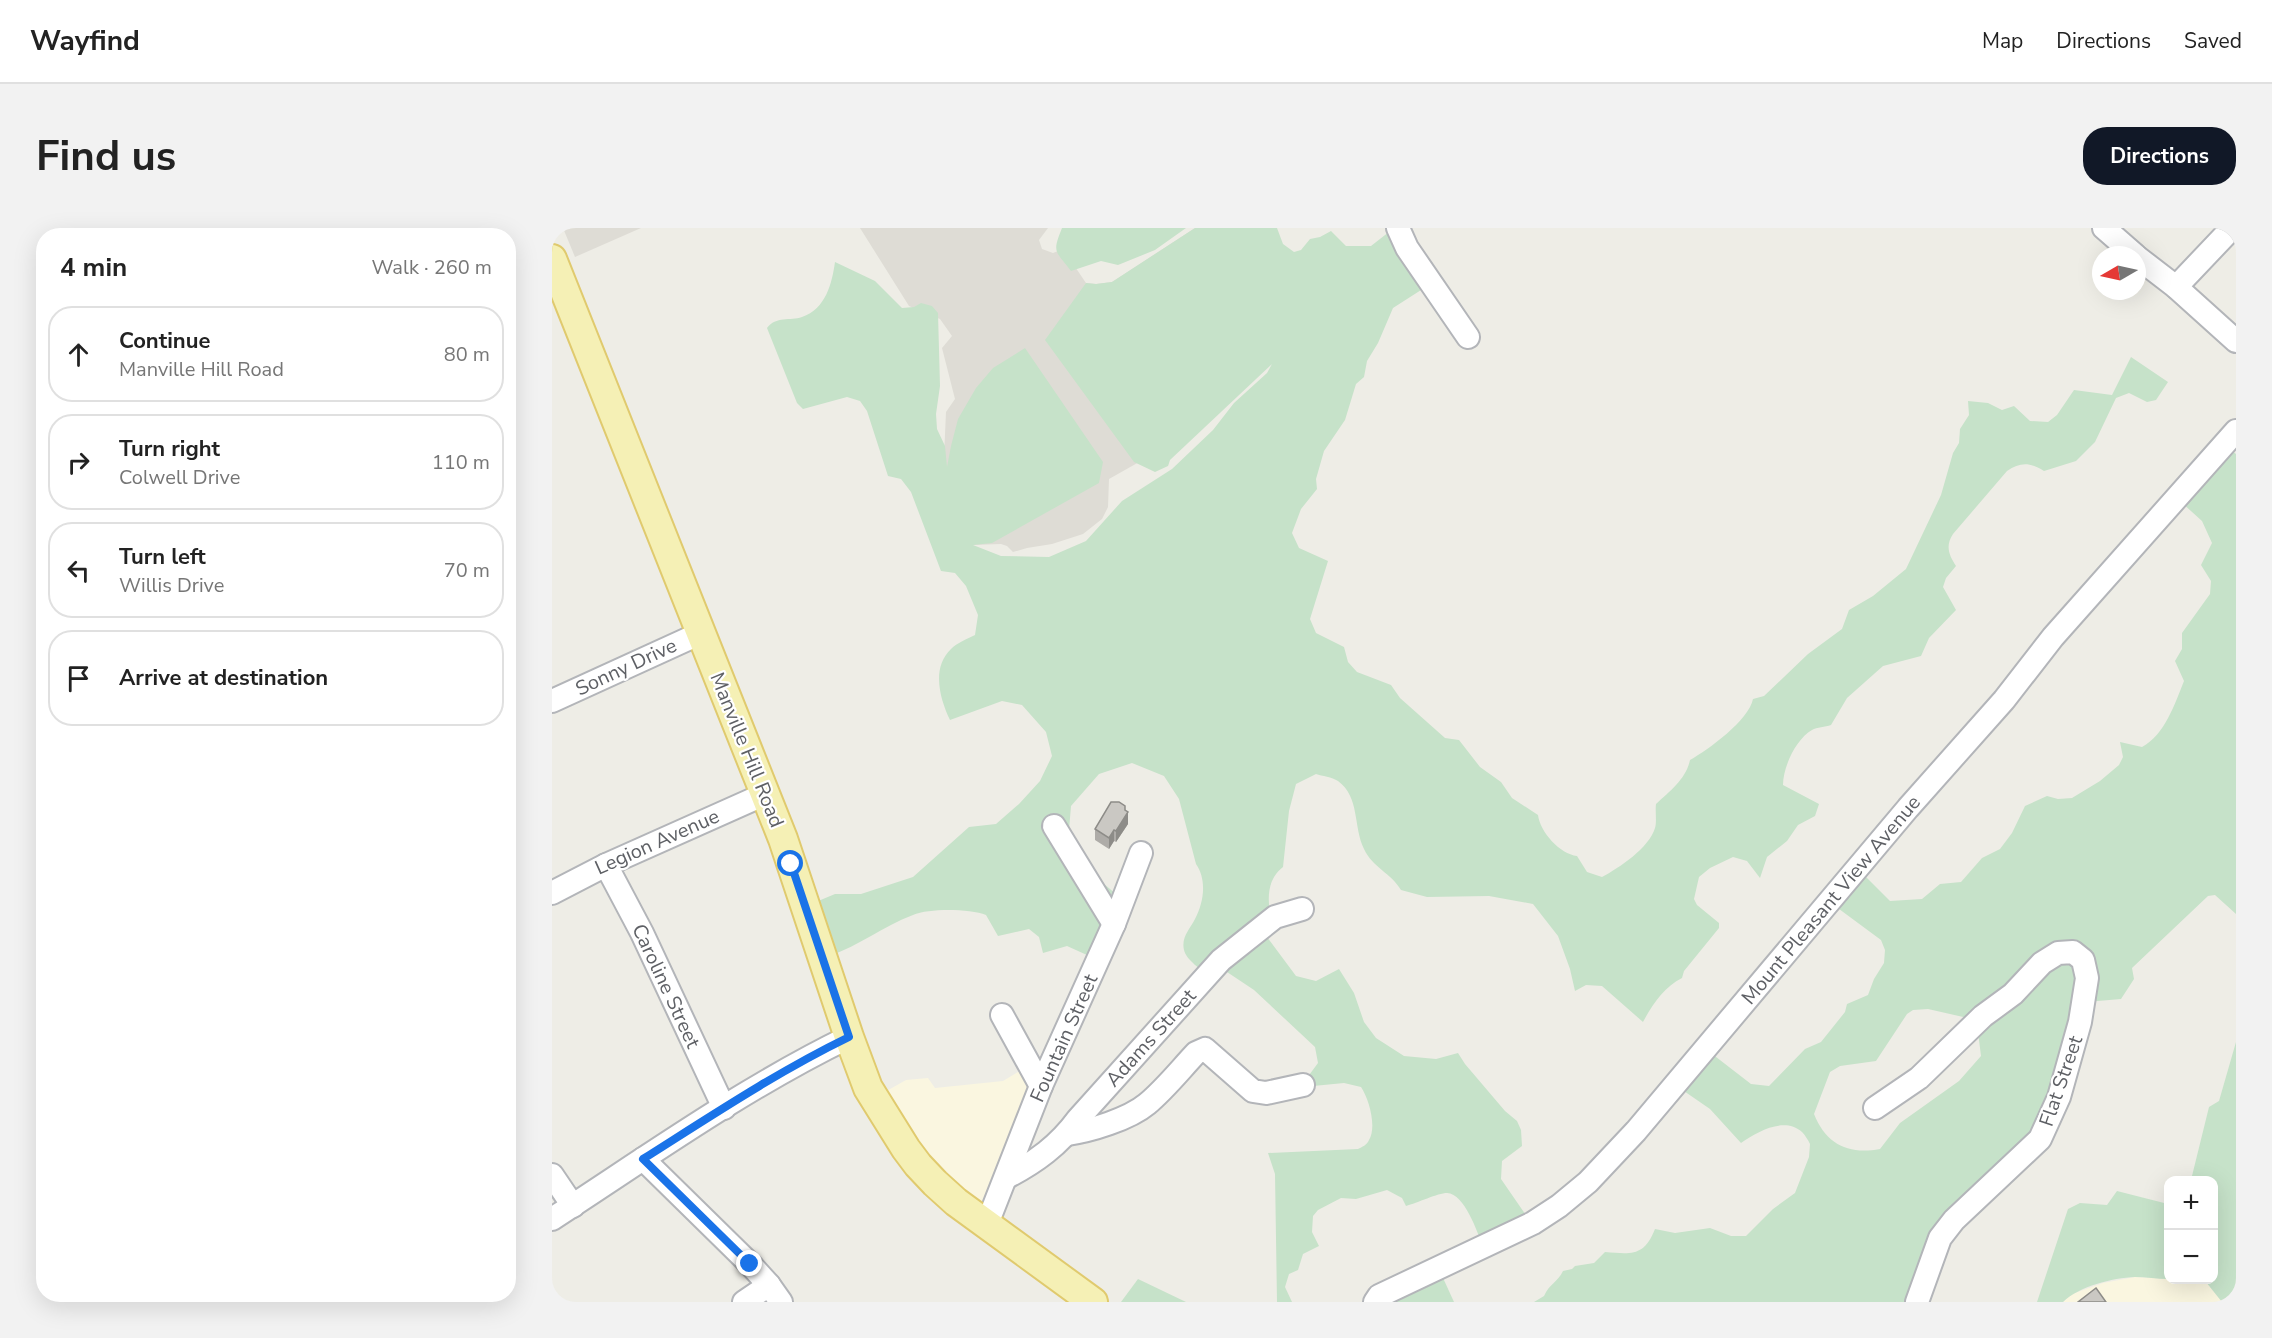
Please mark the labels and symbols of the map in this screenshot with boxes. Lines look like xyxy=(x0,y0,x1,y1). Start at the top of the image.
north arrow xyxy=(2092,246,2146,300)
street label: Sonny Drive xyxy=(571,632,681,702)
street label: Manville Hill Road xyxy=(704,669,790,831)
street label: Mount Pleasant View Avenue xyxy=(1735,790,1927,1010)
street label: Legion Avenue xyxy=(591,803,723,881)
route start xyxy=(777,850,803,876)
street label: Caroline Street xyxy=(625,920,707,1053)
street label: Fountain Street xyxy=(1024,969,1105,1106)
street label: Adams Street xyxy=(1100,982,1203,1093)
street label: Flat Street xyxy=(2033,1031,2089,1130)
route end xyxy=(736,1250,762,1276)

